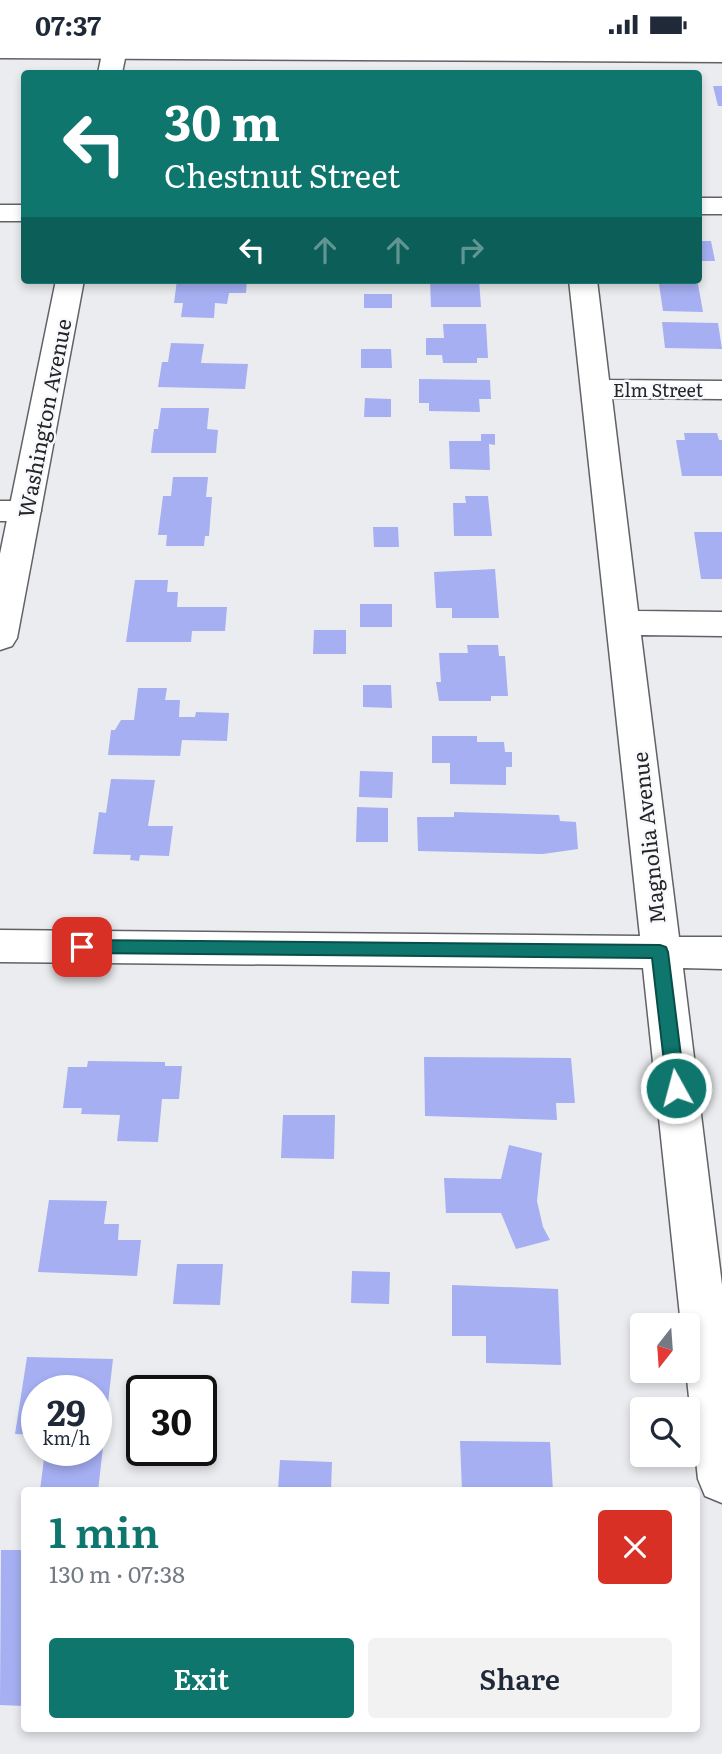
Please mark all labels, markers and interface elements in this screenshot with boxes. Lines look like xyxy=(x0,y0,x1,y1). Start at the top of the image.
text: 07:37 xyxy=(35,5,101,44)
text: 30 m xyxy=(164,83,280,156)
icon: left xyxy=(49,98,140,189)
text: Chestnut Street xyxy=(164,150,400,198)
icon: left xyxy=(233,231,271,269)
icon: ahead xyxy=(306,231,344,269)
icon: ahead xyxy=(379,231,417,269)
icon: right xyxy=(452,231,490,269)
street label: Washington Avenue xyxy=(9,316,78,520)
street label: Elm Street xyxy=(613,376,704,403)
street label: Magnolia Avenue xyxy=(623,750,671,926)
pin xyxy=(52,917,112,977)
icon: arrive xyxy=(63,928,101,966)
position arrow xyxy=(639,1051,713,1125)
north arrow xyxy=(630,1313,700,1383)
map controls xyxy=(630,1313,700,1467)
speed limit sign: 30 xyxy=(126,1375,217,1466)
text: 29 xyxy=(47,1385,86,1437)
button: search xyxy=(630,1397,700,1467)
text: km/h xyxy=(43,1424,90,1451)
text: 1 min xyxy=(49,1499,159,1561)
button: close xyxy=(598,1510,672,1584)
text: 130 m · 07:38 xyxy=(49,1556,185,1590)
button: Exit xyxy=(49,1638,354,1718)
button: Share xyxy=(368,1638,672,1718)

